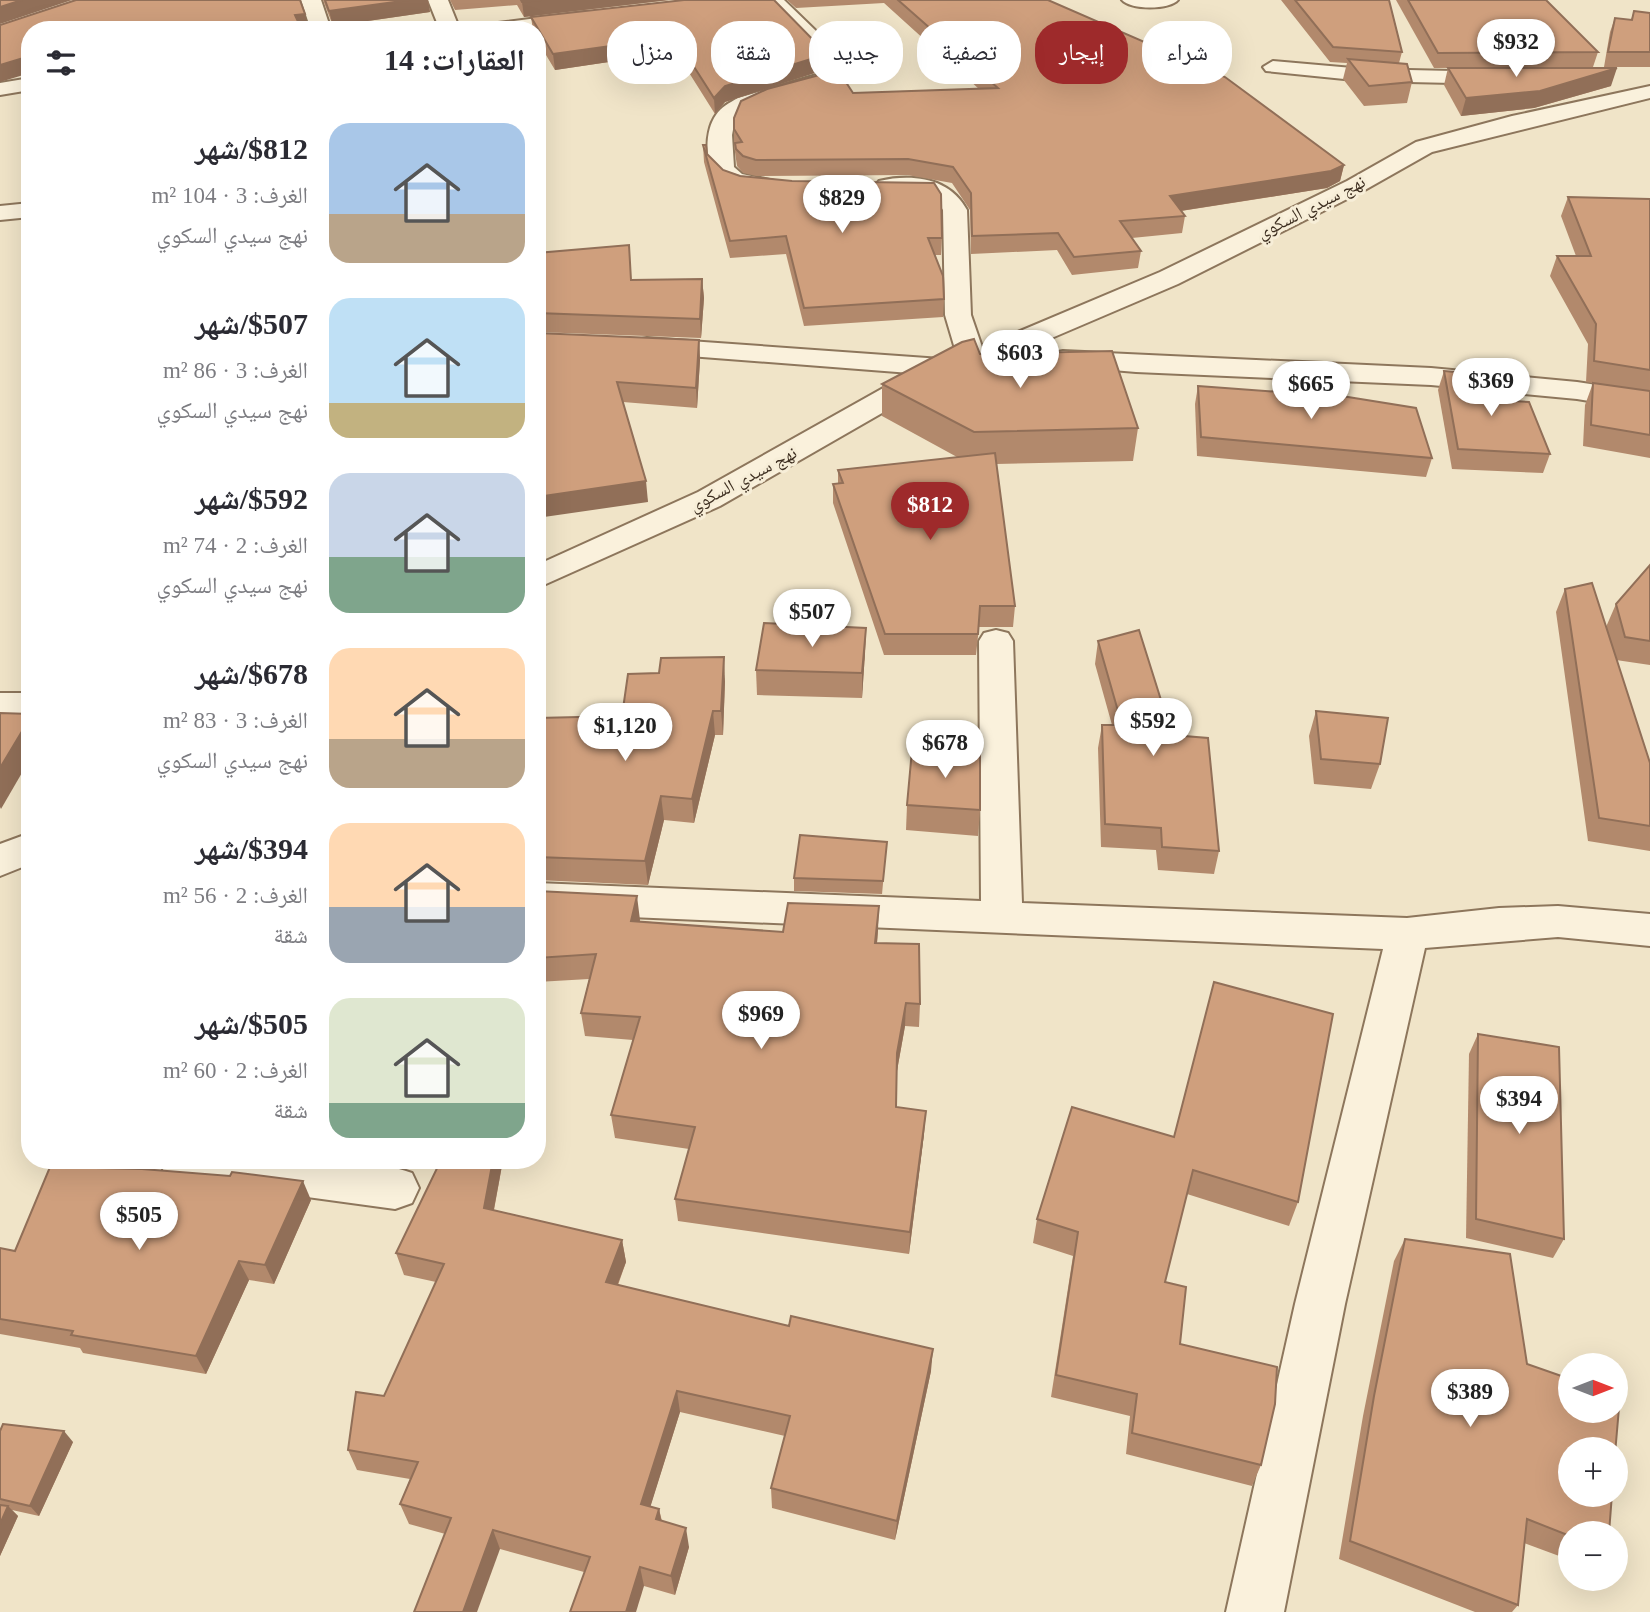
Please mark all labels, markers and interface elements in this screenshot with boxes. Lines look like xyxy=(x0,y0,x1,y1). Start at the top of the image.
pin: $932 xyxy=(1475,20,1557,79)
chip: منزل xyxy=(607,21,697,84)
chip: شقة xyxy=(711,21,795,84)
chip: جديد xyxy=(809,21,903,84)
chip: تصفية xyxy=(917,21,1021,84)
chip: إيجار xyxy=(1035,21,1128,84)
chip: شراء xyxy=(1142,21,1232,84)
text: $932 xyxy=(1493,29,1539,54)
text: العقارات: 14 xyxy=(384,43,525,76)
icon: filters xyxy=(42,44,80,82)
text: $812/شهر xyxy=(195,132,308,165)
icon: home xyxy=(385,151,469,235)
street label: نهج سيدي السكوي xyxy=(1254,171,1371,247)
pin: $829 xyxy=(801,176,883,235)
text: الغرف: 3 · 104 m² xyxy=(151,183,308,208)
text: $829 xyxy=(819,185,865,210)
text: نهج سيدي السكوي xyxy=(156,223,308,248)
text: $507/شهر xyxy=(195,307,308,340)
icon: home xyxy=(385,326,469,410)
pin: $603 xyxy=(979,330,1061,390)
text: $603 xyxy=(997,340,1043,365)
text: الغرف: 3 · 86 m² xyxy=(163,358,308,383)
pin: $369 xyxy=(1450,358,1532,418)
pin: $665 xyxy=(1270,362,1352,421)
text: $369 xyxy=(1468,368,1514,393)
text: $665 xyxy=(1288,371,1334,396)
text: نهج سيدي السكوي xyxy=(156,398,308,423)
street label: نهج سيدي السكوي xyxy=(686,442,802,520)
text: $592/شهر xyxy=(195,482,308,515)
pin: $812 xyxy=(889,482,971,542)
text: $812 xyxy=(907,492,953,517)
icon: home xyxy=(385,501,469,585)
text: الغرف: 2 · 74 m² xyxy=(163,533,308,558)
text: نهج سيدي السكوي xyxy=(156,573,308,598)
pin: $507 xyxy=(771,590,853,649)
text: $507 xyxy=(789,599,835,624)
text: $678/شهر xyxy=(195,657,308,690)
icon: home xyxy=(385,676,469,760)
pin: $592 xyxy=(1112,698,1194,758)
pin: $1,120 xyxy=(568,704,682,763)
text: الغرف: 3 · 83 m² xyxy=(163,708,308,733)
text: $592 xyxy=(1130,708,1176,733)
text: $1,120 xyxy=(593,713,657,738)
pin: $678 xyxy=(904,720,986,780)
text: $678 xyxy=(922,730,968,755)
text: نهج سيدي السكوي xyxy=(156,748,308,773)
text: $394/شهر xyxy=(195,832,308,865)
icon: home xyxy=(385,851,469,935)
text: الغرف: 2 · 56 m² xyxy=(163,883,308,908)
text: شقة xyxy=(274,923,308,948)
pin: $969 xyxy=(720,992,802,1051)
text: $969 xyxy=(738,1001,784,1026)
text: $505/شهر xyxy=(195,1007,308,1040)
icon: home xyxy=(385,1026,469,1110)
text: الغرف: 2 · 60 m² xyxy=(163,1058,308,1083)
pin: $394 xyxy=(1478,1076,1560,1136)
text: $394 xyxy=(1496,1086,1542,1111)
text: شقة xyxy=(274,1098,308,1123)
pin: $505 xyxy=(98,1192,180,1252)
text: $505 xyxy=(116,1202,162,1227)
north arrow xyxy=(1558,1353,1628,1423)
map controls xyxy=(1558,1353,1628,1591)
pin: $389 xyxy=(1429,1370,1511,1429)
text: $389 xyxy=(1447,1379,1493,1404)
button: + xyxy=(1558,1437,1628,1507)
button: − xyxy=(1558,1521,1628,1591)

